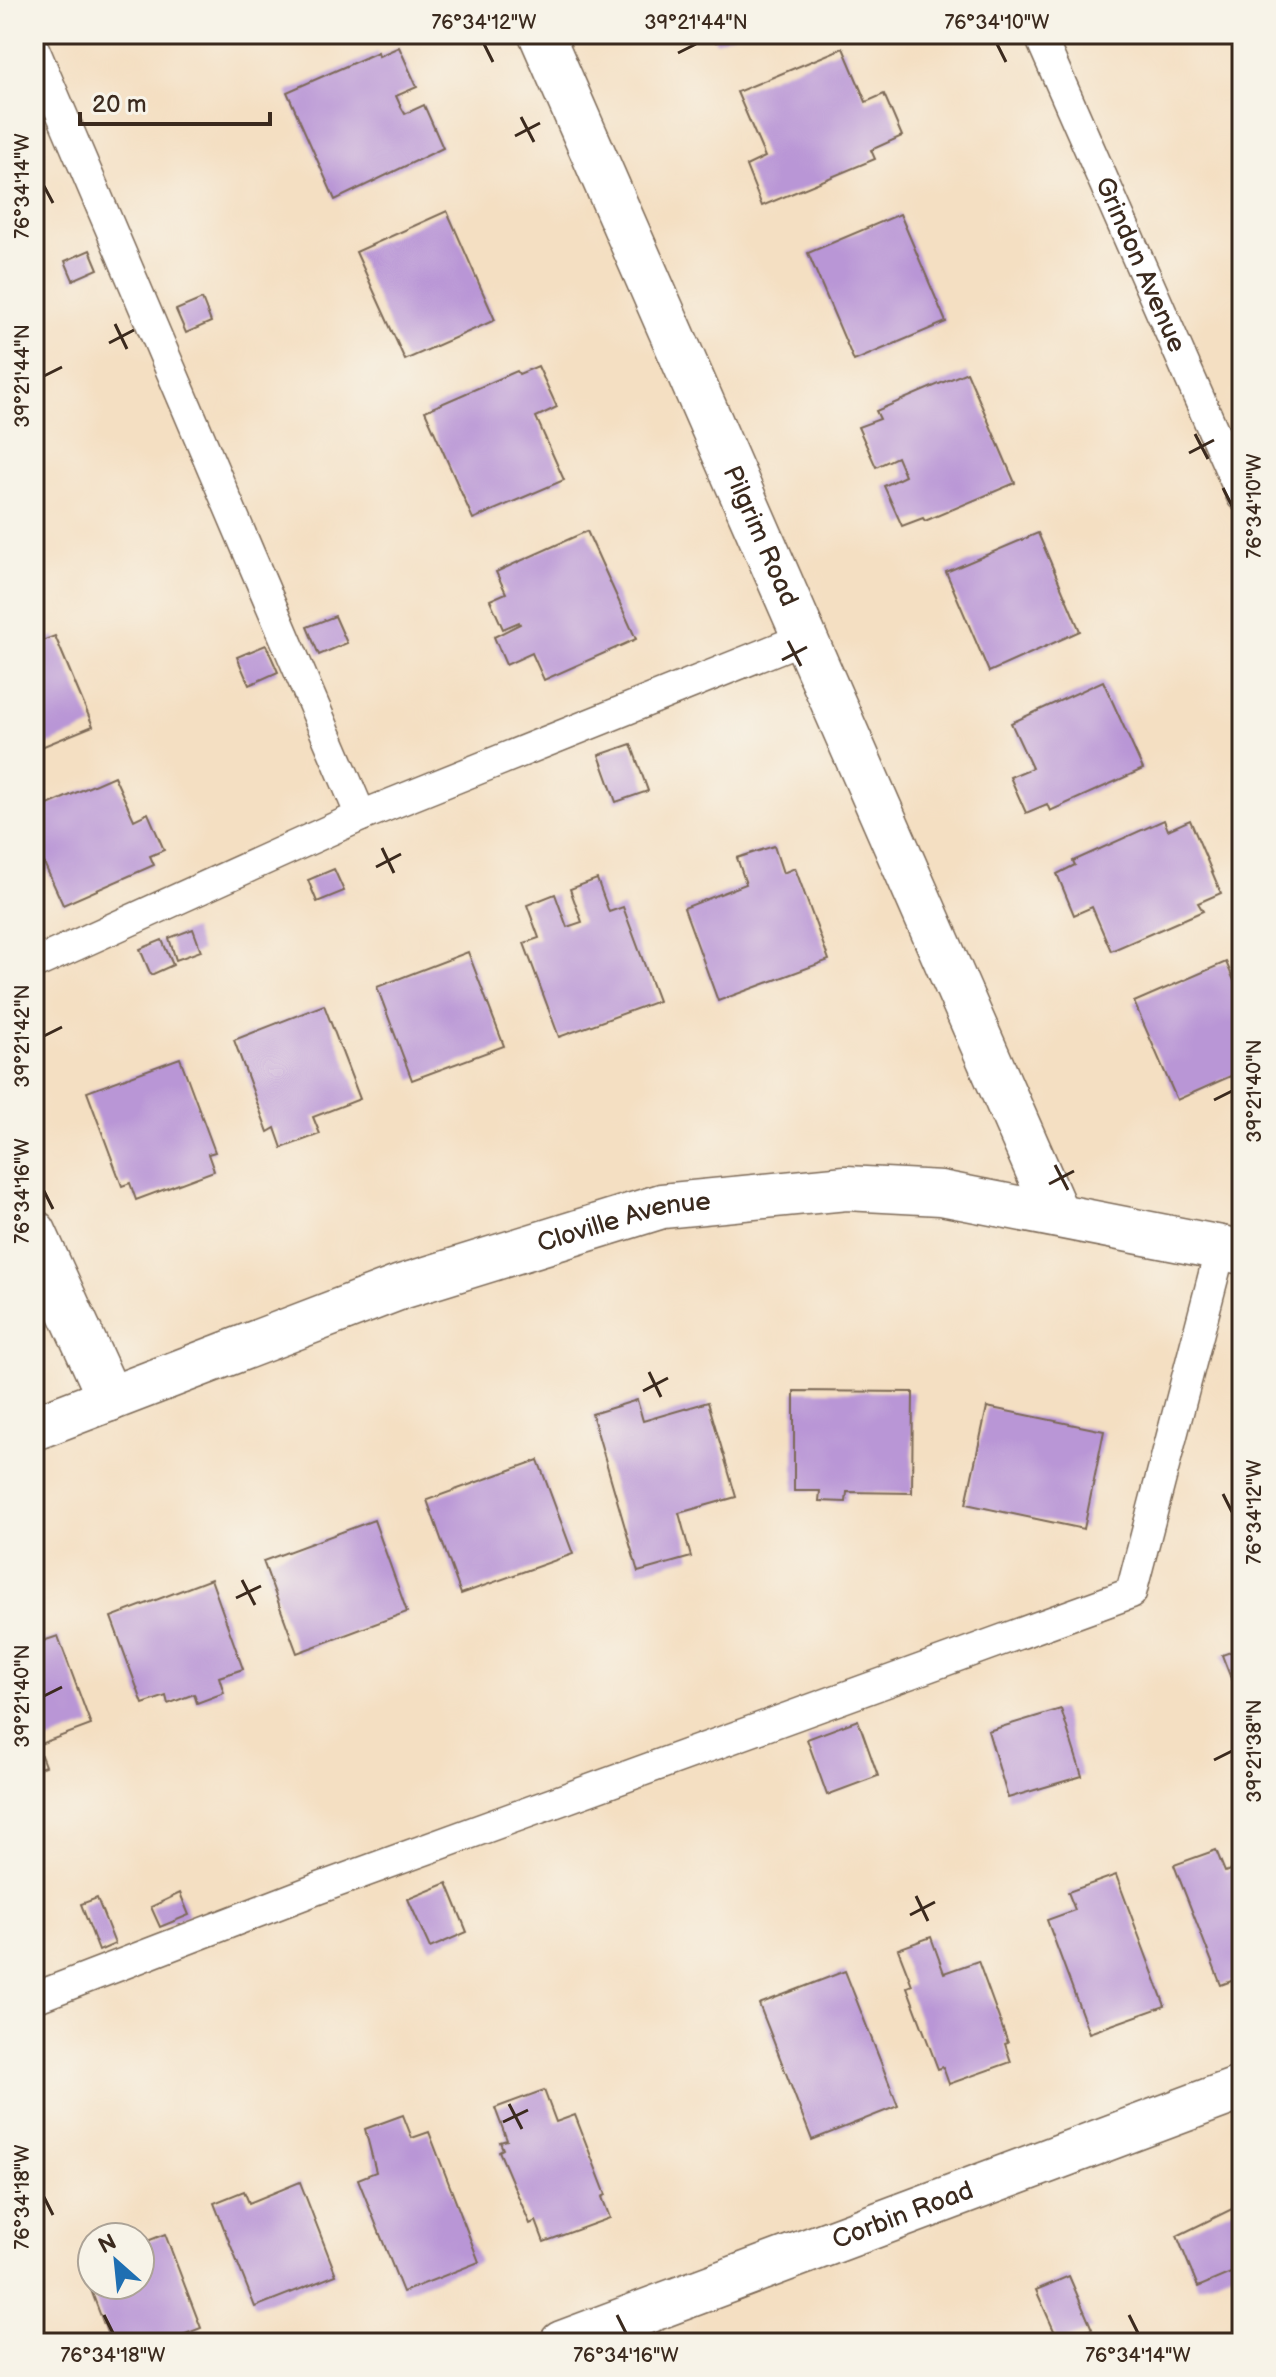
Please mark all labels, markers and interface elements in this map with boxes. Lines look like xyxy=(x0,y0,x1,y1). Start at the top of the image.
text: 76°34'12"W xyxy=(431,11,537,35)
text: 39°21'44"N xyxy=(644,11,748,35)
text: 76°34'10"W xyxy=(944,11,1050,35)
scale bar xyxy=(80,76,270,126)
text: 20 m xyxy=(92,90,147,119)
text: 76°34'14"W xyxy=(11,133,35,239)
street label: Grindon Avenue xyxy=(1088,172,1192,357)
text: 39°21'44"N xyxy=(11,324,35,428)
text: 76°34'10"W xyxy=(1243,453,1267,559)
street label: Pilgrim Road xyxy=(716,461,805,611)
text: 39°21'42"N xyxy=(11,984,35,1088)
text: 39°21'40"N xyxy=(1243,1039,1267,1143)
text: 76°34'16"W xyxy=(11,1138,35,1244)
street label: Cloville Avenue xyxy=(534,1186,712,1259)
text: 76°34'12"W xyxy=(1243,1459,1267,1565)
text: 39°21'40"N xyxy=(11,1644,35,1748)
text: 39°21'38"N xyxy=(1243,1699,1267,1803)
text: 76°34'18"W xyxy=(11,2145,35,2249)
street label: Corbin Road xyxy=(828,2175,978,2256)
north arrow xyxy=(76,2221,156,2301)
text: N xyxy=(94,2229,121,2260)
text: 76°34'18"W xyxy=(61,2344,165,2368)
text: 76°34'16"W xyxy=(573,2344,679,2368)
text: 76°34'14"W xyxy=(1085,2344,1191,2368)

